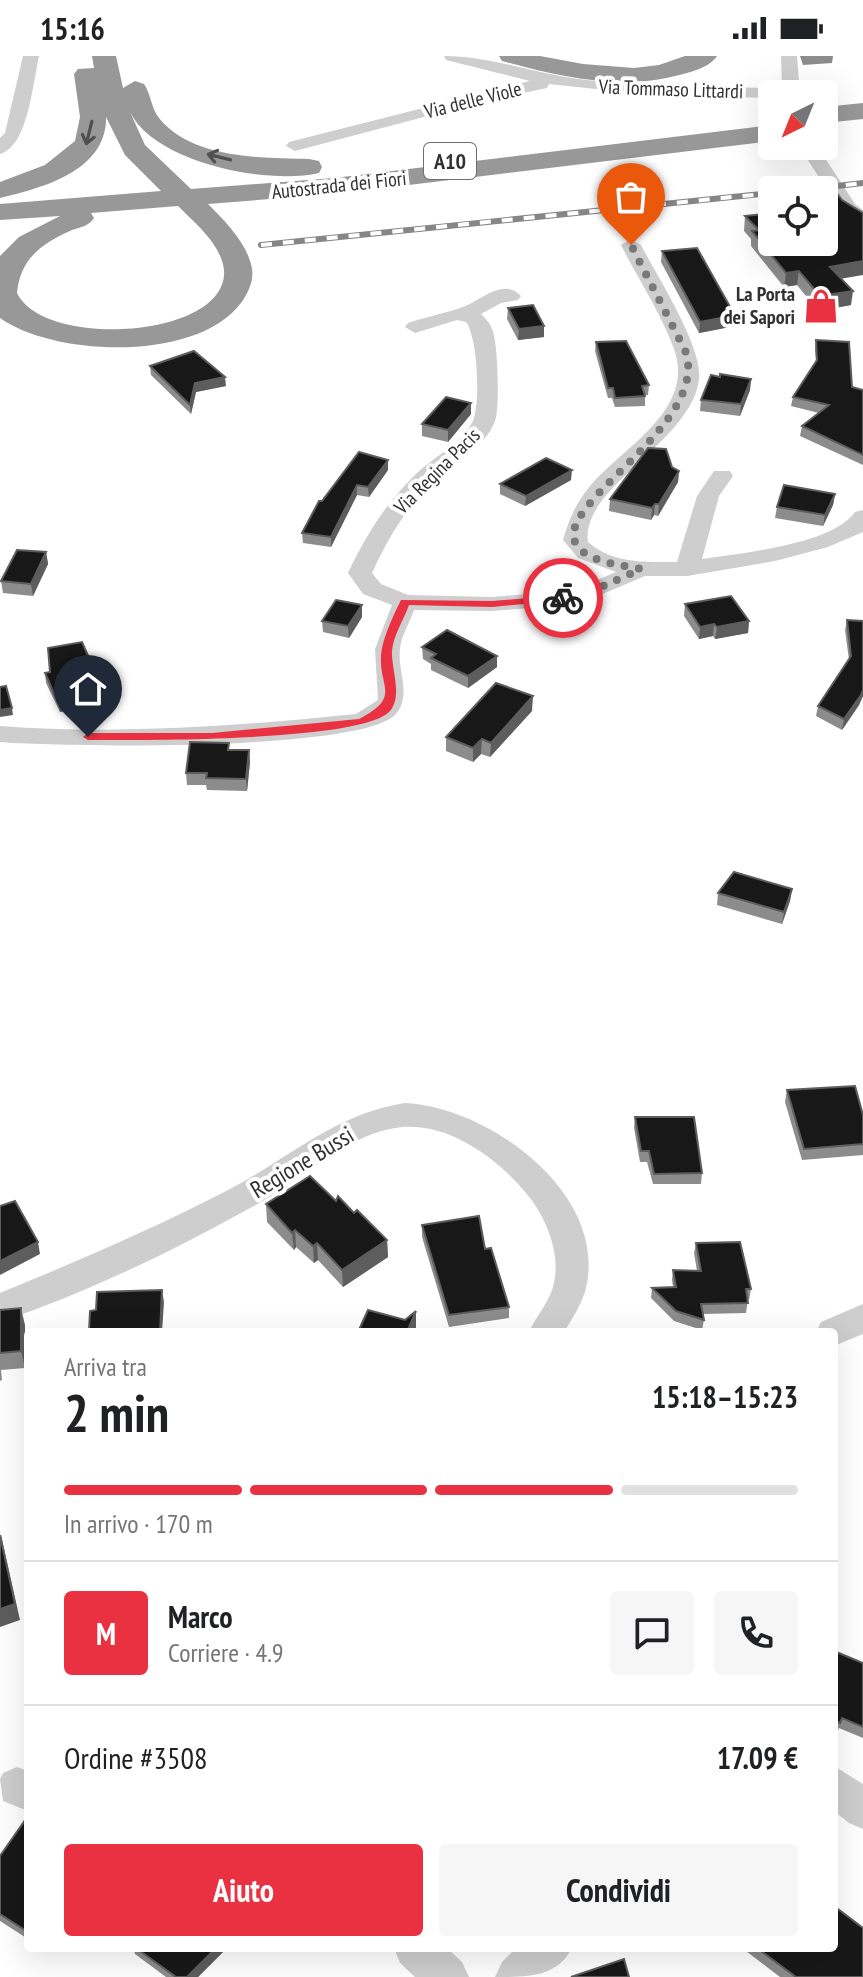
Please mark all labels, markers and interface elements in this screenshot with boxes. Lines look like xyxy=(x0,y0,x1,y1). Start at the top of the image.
text: 15:16 xyxy=(40,9,105,48)
street label: Via Tommaso Littardi xyxy=(597,73,744,105)
street label: Via delle Viole xyxy=(421,75,524,125)
north arrow xyxy=(758,80,838,160)
map controls xyxy=(758,80,838,256)
one-way arrow xyxy=(81,120,96,145)
road number: A10 xyxy=(424,143,476,179)
one-way arrow xyxy=(206,149,232,164)
pin xyxy=(597,163,665,245)
street label: Autostrada dei Fiori xyxy=(270,165,408,205)
icon: bag xyxy=(609,175,653,219)
button: locate xyxy=(758,176,838,256)
place label: La Porta dei Sapori xyxy=(724,281,795,330)
shop icon: La Porta dei Sapori xyxy=(802,287,840,325)
street label: Via Regina Pacis xyxy=(388,422,486,520)
courier xyxy=(523,558,603,638)
icon: bike xyxy=(541,576,585,620)
pin xyxy=(54,655,122,737)
icon: home xyxy=(66,667,110,711)
street label: Regione Bussi xyxy=(245,1119,359,1205)
text: Arriva tra xyxy=(64,1350,147,1383)
text: 15:18–15:23 xyxy=(652,1377,798,1416)
text: 2 min xyxy=(64,1379,169,1446)
text: In arrivo · 170 m xyxy=(64,1507,213,1540)
button: chat xyxy=(610,1591,694,1675)
button: phone xyxy=(714,1591,798,1675)
text: Marco xyxy=(168,1597,233,1636)
text: M xyxy=(96,1614,116,1653)
text: Corriere · 4.9 xyxy=(168,1636,284,1669)
text: Ordine #3508 xyxy=(64,1738,208,1777)
text: 17.09 € xyxy=(717,1738,798,1777)
button: Aiuto xyxy=(64,1844,423,1936)
button: Condividi xyxy=(439,1844,798,1936)

